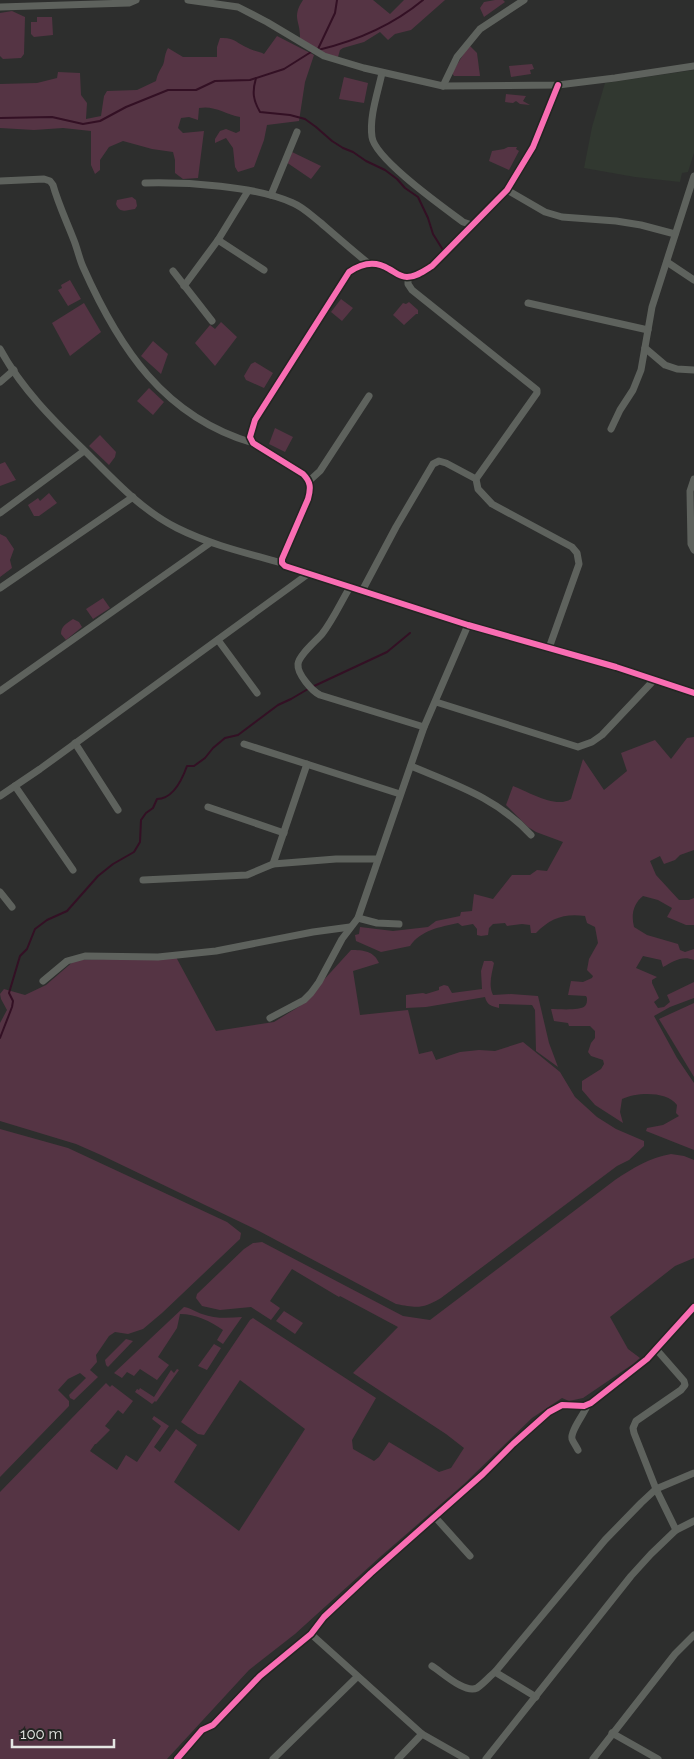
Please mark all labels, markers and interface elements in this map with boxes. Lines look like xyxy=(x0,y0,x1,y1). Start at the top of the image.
scale bar xyxy=(12,1716,115,1748)
text: 100 m xyxy=(20,1725,62,1743)

